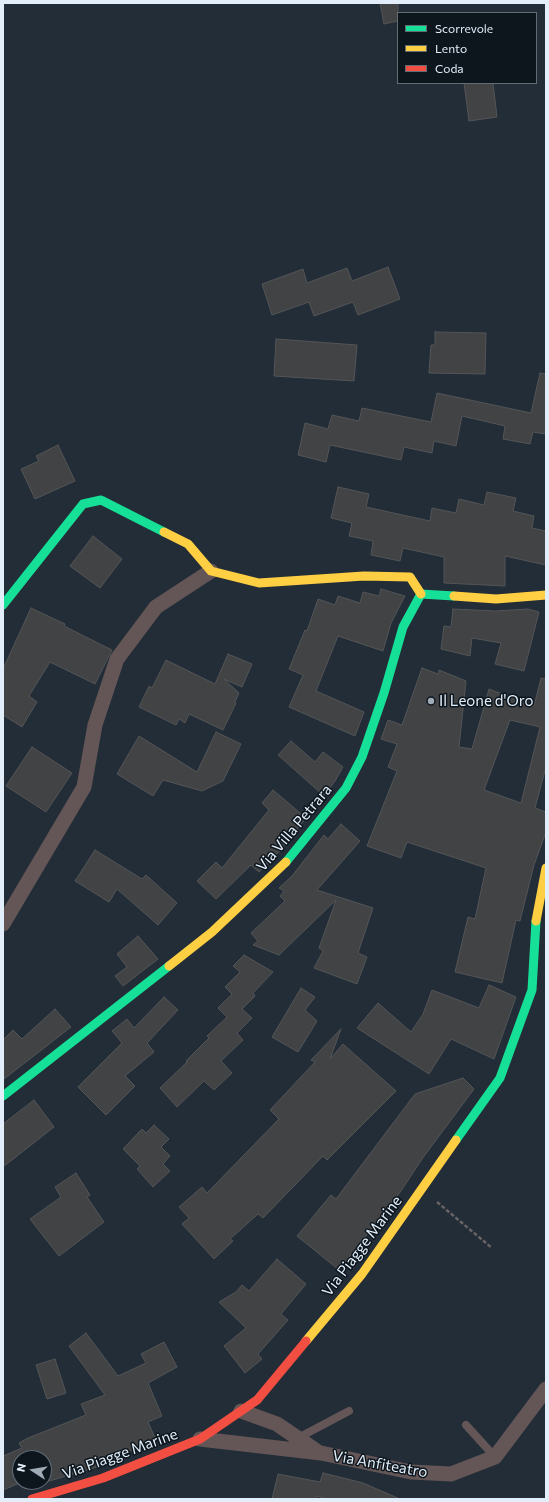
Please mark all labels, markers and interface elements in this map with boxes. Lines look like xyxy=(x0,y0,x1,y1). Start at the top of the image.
legend xyxy=(397,12,537,84)
text: Scorrevole xyxy=(435,21,493,35)
text: Lento xyxy=(435,41,467,55)
text: Coda xyxy=(435,61,464,75)
place label: Il Leone d'Oro xyxy=(439,692,533,710)
marker: Il Leone d'Oro xyxy=(426,696,436,706)
street label: Via Villa Petrara xyxy=(252,781,336,875)
street label: Via Piagge Marine xyxy=(318,1192,406,1300)
street label: Via Piagge Marine xyxy=(60,1425,180,1483)
street label: Via Anfiteatro xyxy=(331,1447,429,1481)
north arrow xyxy=(12,1450,52,1490)
text: N xyxy=(14,1462,28,1473)

